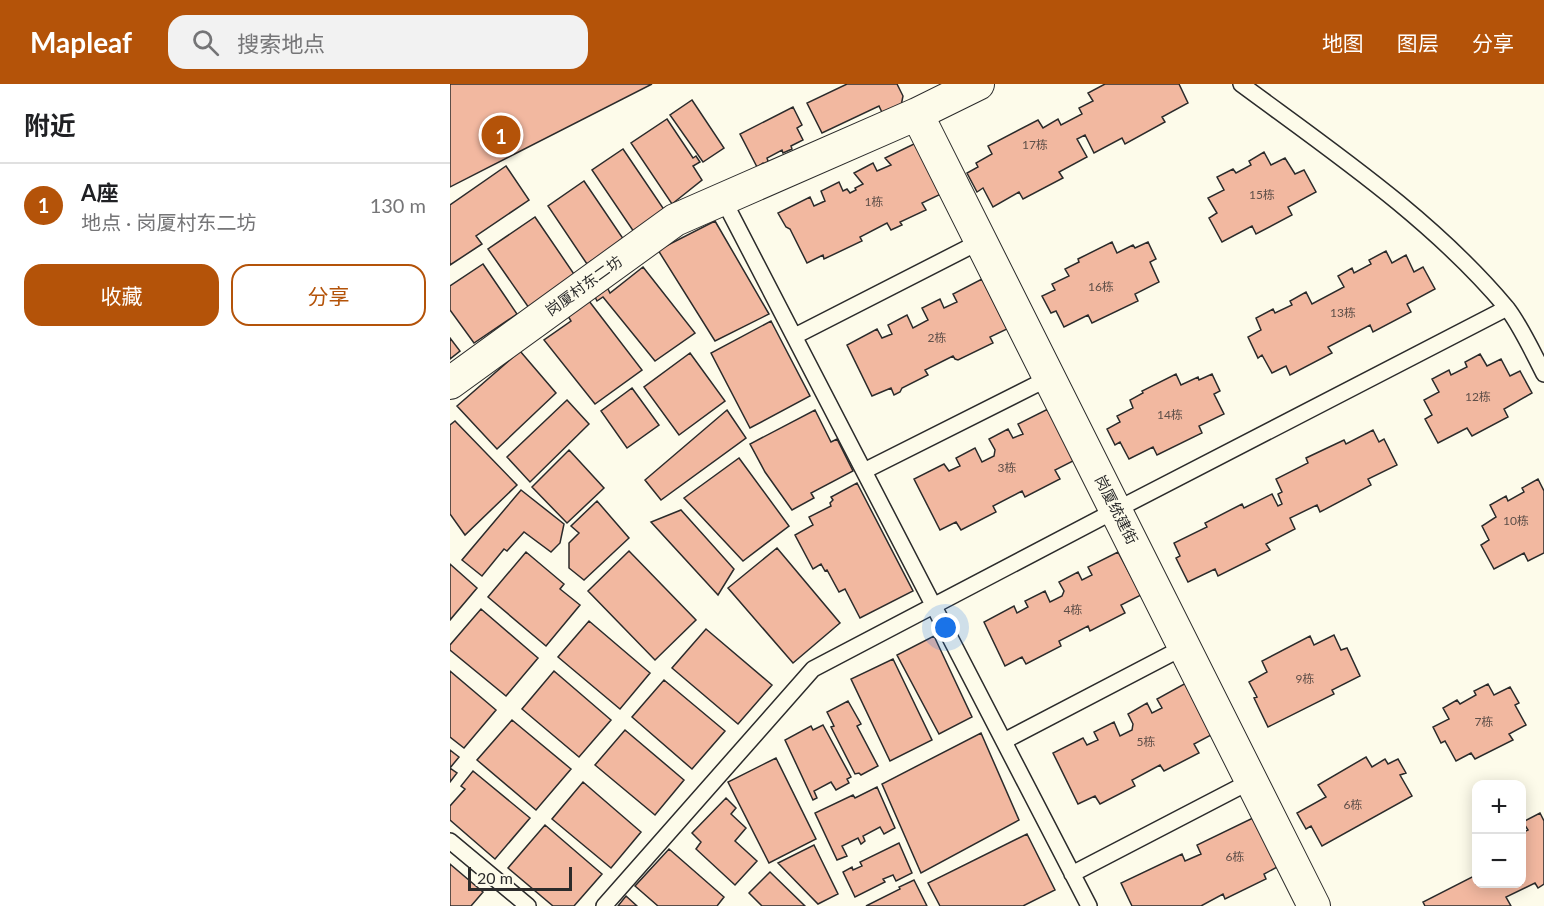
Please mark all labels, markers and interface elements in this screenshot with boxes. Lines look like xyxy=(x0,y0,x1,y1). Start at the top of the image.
search box xyxy=(168,15,588,69)
text: Mapleaf xyxy=(30,25,132,59)
icon: search xyxy=(189,26,222,59)
text: 搜索地点 xyxy=(237,30,325,57)
text: 地图 xyxy=(1322,30,1364,55)
text: 图层 xyxy=(1397,30,1439,55)
text: 分享 xyxy=(1472,30,1514,55)
text: 附近 xyxy=(24,109,76,141)
pin: 1 xyxy=(482,112,520,158)
house number: 17栋 xyxy=(1022,137,1048,152)
text: A座 xyxy=(81,179,118,206)
house number: 15栋 xyxy=(1249,187,1275,202)
text: 1 xyxy=(38,193,49,217)
text: 130 m xyxy=(370,193,426,217)
house number: 1栋 xyxy=(865,194,883,209)
text: 地点 · 岗厦村东二坊 xyxy=(81,210,256,234)
street label: 岗厦村东二坊 xyxy=(542,251,625,319)
button: 收藏 xyxy=(24,264,219,326)
button: 分享 xyxy=(231,264,426,326)
house number: 16栋 xyxy=(1088,279,1114,294)
house number: 13栋 xyxy=(1330,305,1356,320)
house number: 2栋 xyxy=(928,330,946,345)
house number: 12栋 xyxy=(1465,389,1491,404)
house number: 14栋 xyxy=(1157,407,1183,422)
house number: 3栋 xyxy=(998,460,1016,475)
street label: 岗厦统建街 xyxy=(1092,472,1142,547)
house number: 10栋 xyxy=(1503,513,1529,528)
house number: 4栋 xyxy=(1064,602,1082,617)
your location xyxy=(931,613,960,642)
house number: 9栋 xyxy=(1296,671,1314,686)
house number: 7栋 xyxy=(1475,714,1493,729)
house number: 5栋 xyxy=(1137,734,1155,749)
map controls xyxy=(1472,780,1526,888)
button: + xyxy=(1472,780,1526,834)
house number: 6栋 xyxy=(1344,797,1362,812)
button: − xyxy=(1472,834,1526,888)
house number: 6栋 xyxy=(1226,849,1244,864)
scale bar xyxy=(468,864,572,892)
text: 20 m xyxy=(477,868,513,887)

